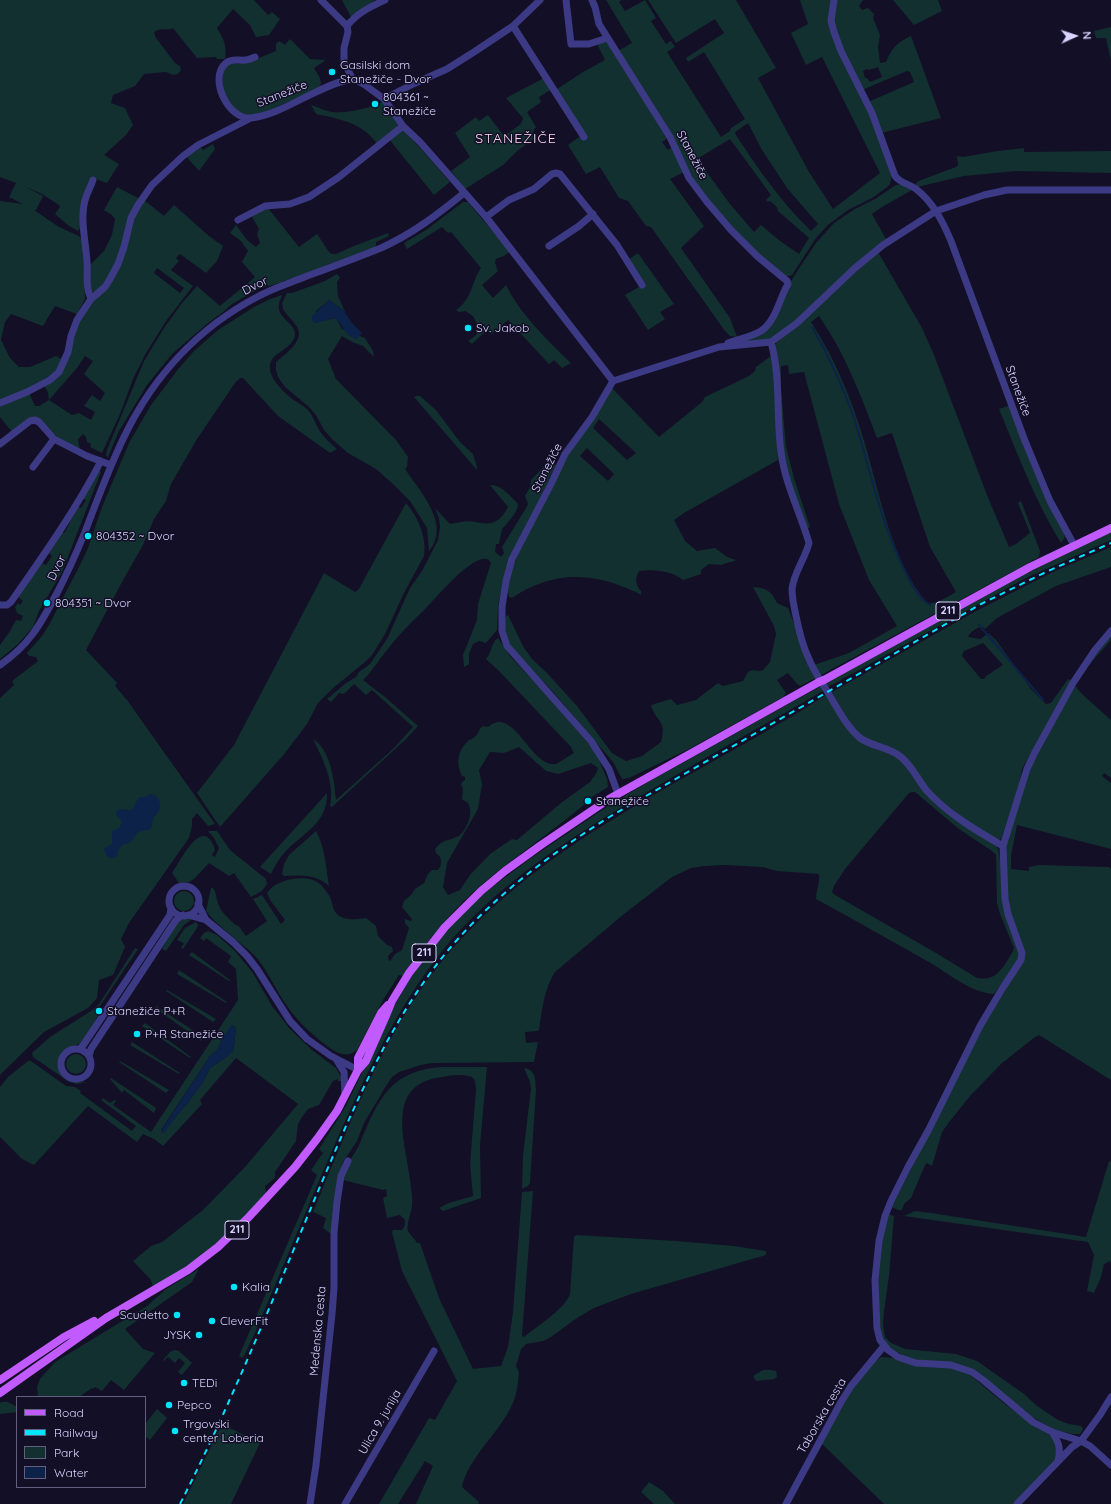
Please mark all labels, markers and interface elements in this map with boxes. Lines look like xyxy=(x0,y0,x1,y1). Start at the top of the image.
north arrow xyxy=(1055,16,1095,56)
text: N xyxy=(1080,31,1094,40)
place label: Gasilski dom Stanežiče - Dvor xyxy=(340,58,431,86)
marker: Gasilski dom Stanežiče - Dvor xyxy=(327,67,337,77)
street label: Stanežiče xyxy=(255,77,309,111)
place label: 804361 ~ Stanežiče xyxy=(383,90,436,118)
marker: 804361 ~ Stanežiče xyxy=(370,99,380,109)
street label: Stanežiče xyxy=(673,128,711,182)
district label: STANEŽIČE xyxy=(475,131,557,147)
street label: Dvor xyxy=(240,274,270,298)
place label: Sv. Jakob xyxy=(476,321,529,335)
marker: Sv. Jakob xyxy=(463,323,473,333)
street label: Stanežiče xyxy=(1002,364,1034,418)
street label: Stanežiče xyxy=(529,441,565,495)
place label: 804352 ~ Dvor xyxy=(96,529,174,543)
marker: 804352 ~ Dvor xyxy=(83,531,93,541)
street label: Dvor xyxy=(45,553,69,583)
place label: 804351 ~ Dvor xyxy=(55,596,131,610)
marker: 804351 ~ Dvor xyxy=(42,598,52,608)
road number: 211 xyxy=(936,602,960,620)
place label: Stanežiče xyxy=(596,794,649,808)
marker: Stanežiče xyxy=(583,796,593,806)
road number: 211 xyxy=(412,944,436,962)
place label: Stanežiče P+R xyxy=(107,1004,185,1018)
marker: Stanežiče P+R xyxy=(94,1006,104,1016)
place label: P+R Stanežiče xyxy=(145,1027,223,1041)
marker: P+R Stanežiče xyxy=(132,1029,142,1039)
road number: 211 xyxy=(225,1221,249,1239)
place label: Kalia xyxy=(242,1280,270,1294)
marker: Kalia xyxy=(229,1282,239,1292)
street label: Medenska cesta xyxy=(307,1285,329,1377)
place label: Scudetto xyxy=(120,1308,169,1322)
marker: Scudetto xyxy=(172,1310,182,1320)
place label: CleverFit xyxy=(220,1314,268,1328)
marker: CleverFit xyxy=(207,1316,217,1326)
place label: JYSK xyxy=(163,1328,191,1342)
marker: JYSK xyxy=(194,1330,204,1340)
place label: TEDi xyxy=(192,1376,217,1390)
street label: Taborska cesta xyxy=(795,1376,849,1456)
marker: TEDi xyxy=(179,1378,189,1388)
street label: Ulica 9. junija xyxy=(356,1387,404,1457)
legend xyxy=(16,1396,146,1488)
place label: Pepco xyxy=(177,1398,212,1412)
marker: Pepco xyxy=(164,1400,174,1410)
text: Road xyxy=(54,1405,84,1420)
place label: Trgovski center Loberia xyxy=(183,1417,264,1445)
text: Railway xyxy=(54,1425,98,1440)
marker: Trgovski center Loberia xyxy=(170,1426,180,1436)
text: Park xyxy=(54,1445,79,1460)
text: Water xyxy=(54,1465,88,1480)

